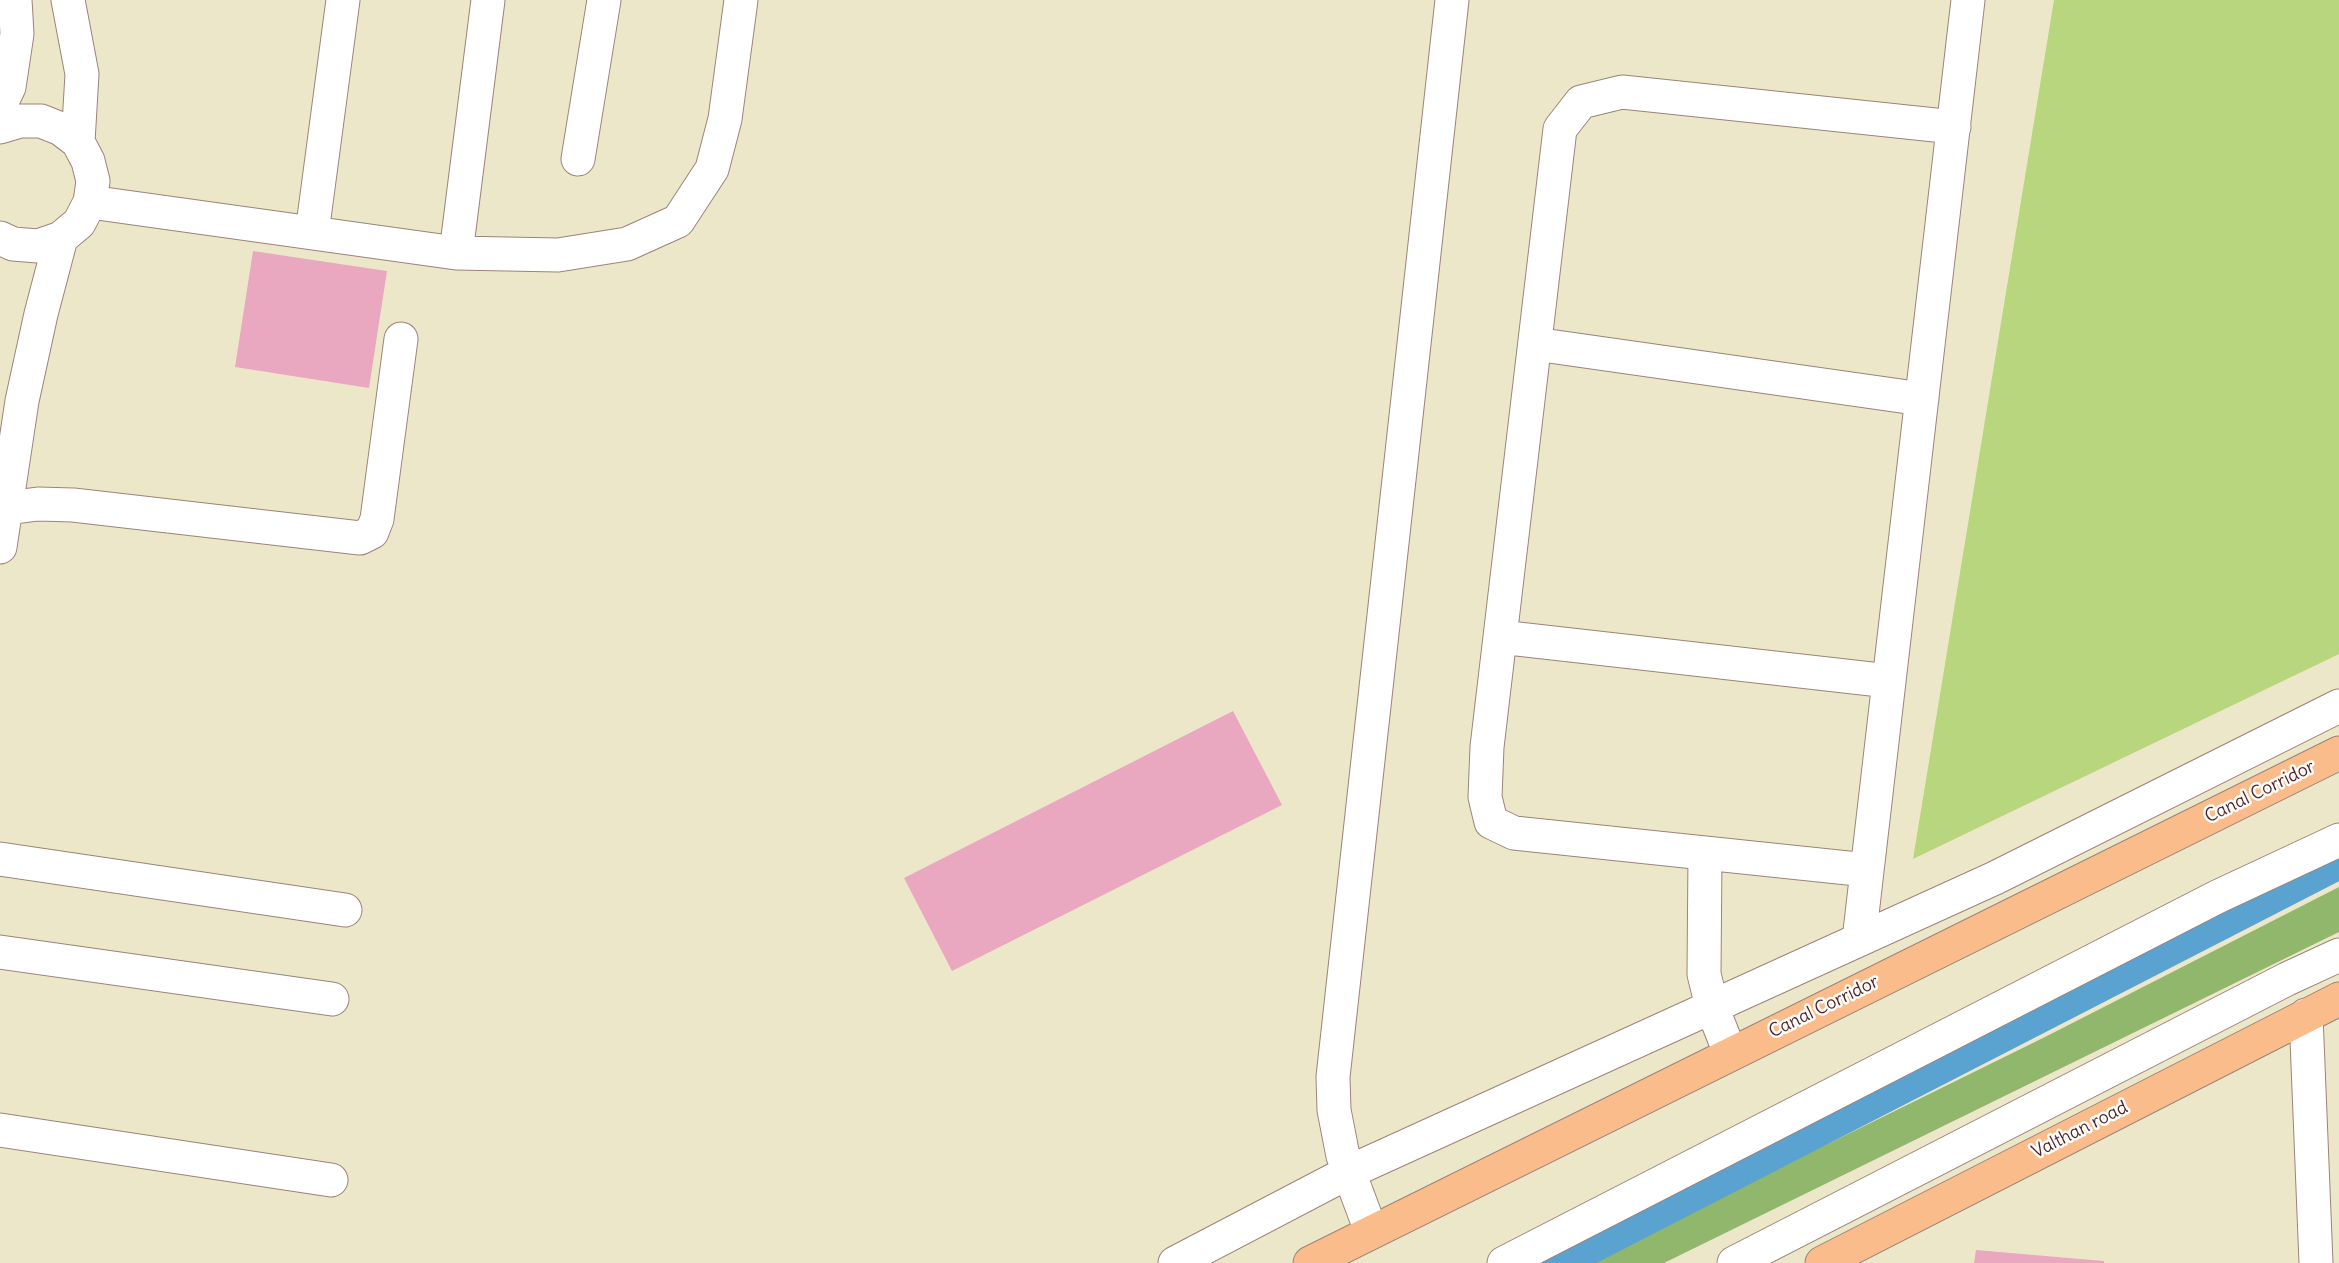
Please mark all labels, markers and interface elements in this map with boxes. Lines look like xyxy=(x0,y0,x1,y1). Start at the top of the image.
street label: Canal Corridor xyxy=(2202,756,2318,828)
street label: Canal Corridor xyxy=(1766,971,1882,1043)
street label: Valthan road xyxy=(2029,1097,2131,1163)

